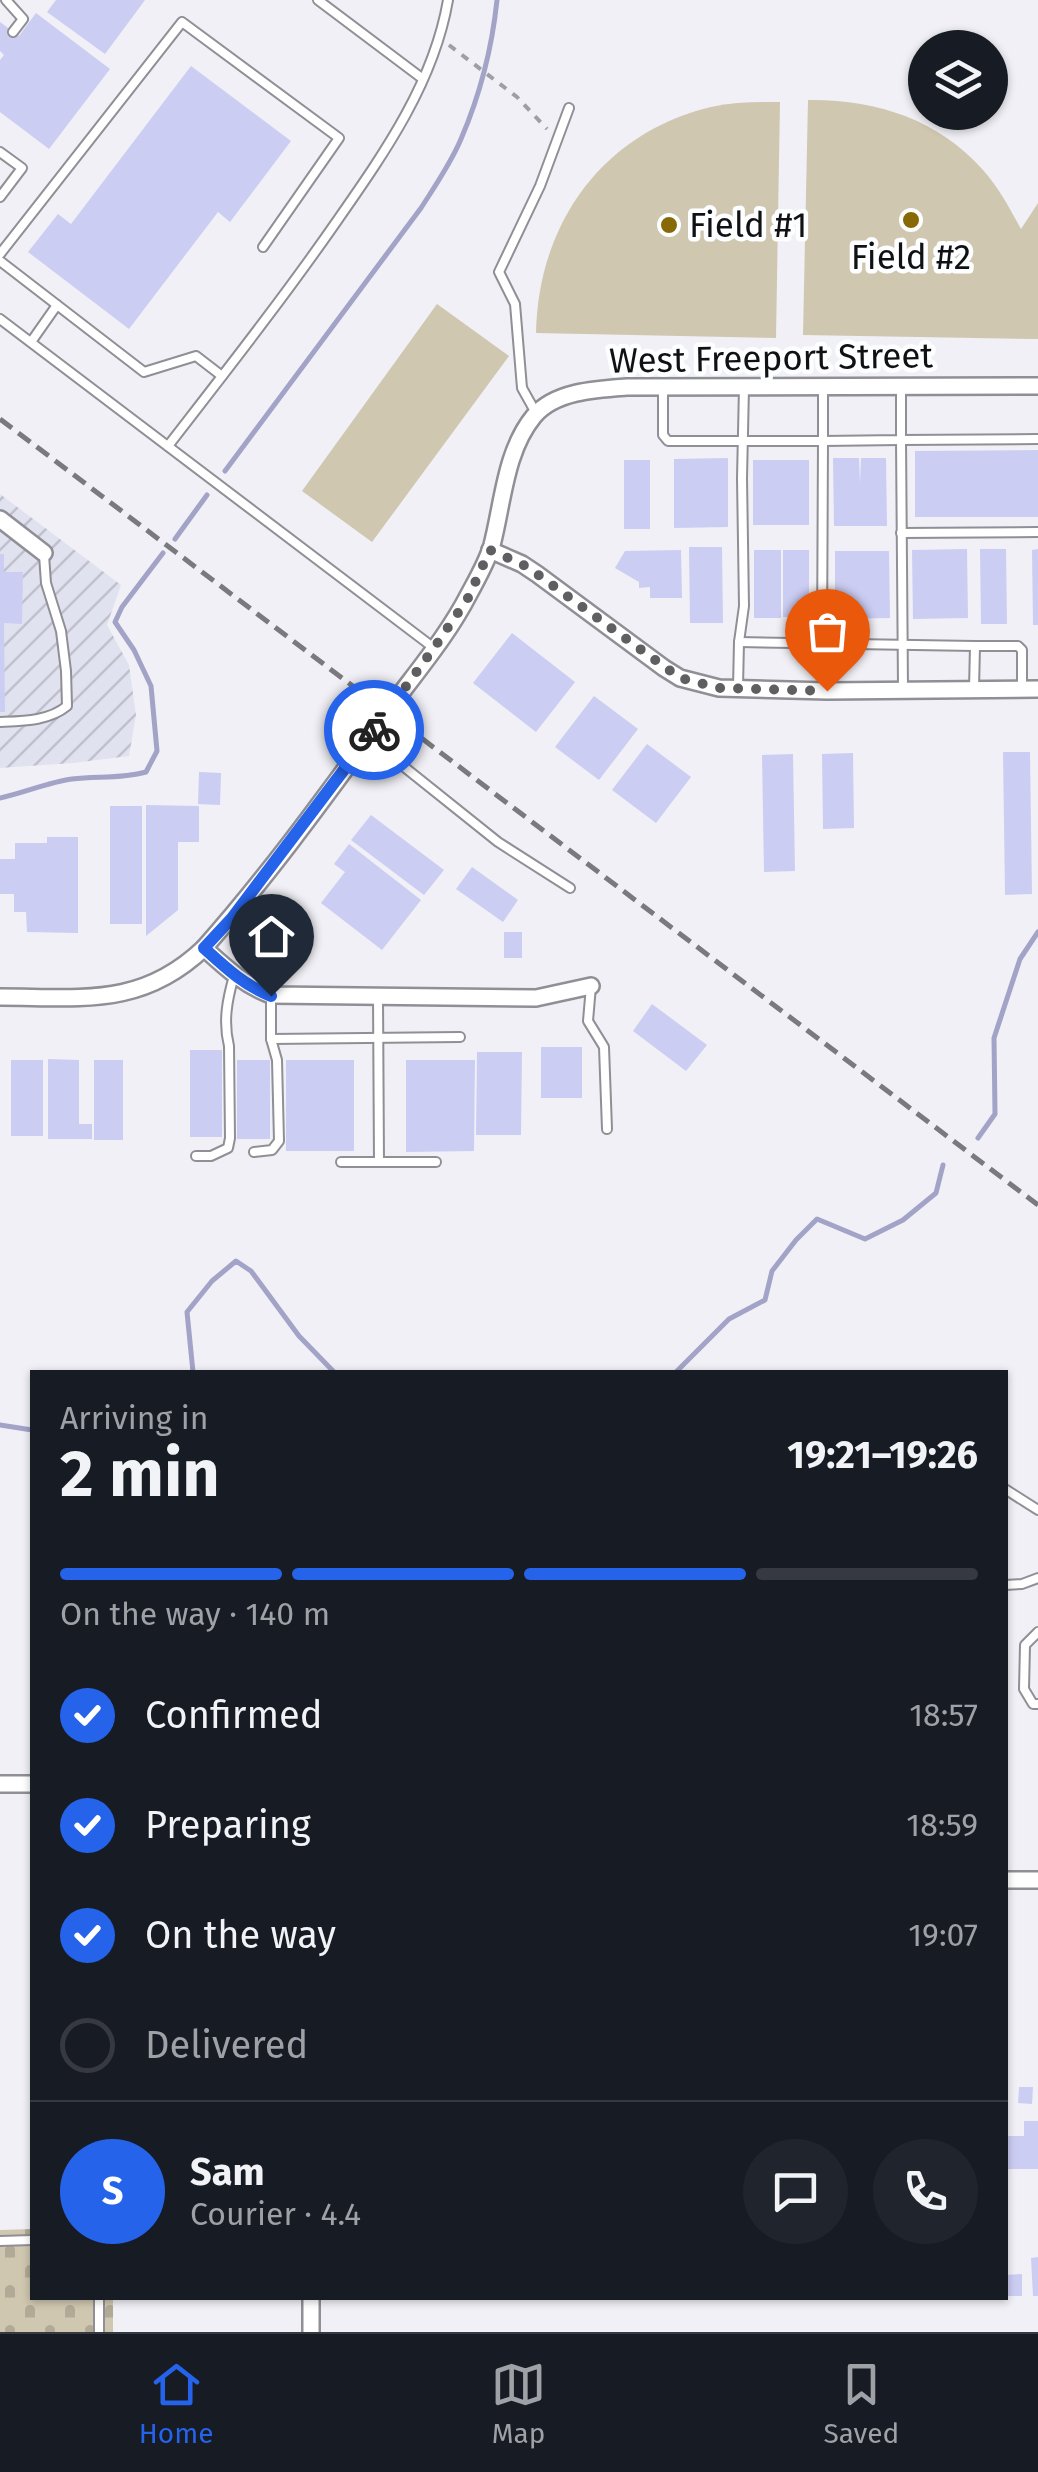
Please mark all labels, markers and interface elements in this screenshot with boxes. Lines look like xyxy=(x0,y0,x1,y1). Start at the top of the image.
map controls xyxy=(908,30,1008,130)
button: layers xyxy=(908,30,1008,130)
place label: Field #1 xyxy=(689,204,807,246)
marker: Field #2 xyxy=(900,209,922,231)
marker: Field #1 xyxy=(658,214,680,236)
place label: Field #2 xyxy=(851,236,971,278)
street label: West Freeport Street xyxy=(609,334,934,382)
pin xyxy=(785,589,870,692)
icon: bag xyxy=(800,604,855,659)
courier xyxy=(324,680,424,780)
icon: bike xyxy=(347,703,402,758)
pin xyxy=(229,894,314,997)
icon: home xyxy=(244,909,299,964)
text: Arriving in xyxy=(60,1399,208,1437)
text: 19:21–19:26 xyxy=(787,1432,978,1478)
text: 2 min xyxy=(60,1435,220,1513)
text: On the way · 140 m xyxy=(60,1595,330,1633)
icon: check xyxy=(60,1688,115,1743)
text: Confirmed xyxy=(145,1692,323,1738)
text: 18:57 xyxy=(909,1696,978,1734)
icon: check xyxy=(60,1798,115,1853)
text: Preparing xyxy=(145,1802,311,1848)
text: 18:59 xyxy=(906,1806,978,1844)
icon: check xyxy=(60,1908,115,1963)
text: On the way xyxy=(145,1912,336,1958)
text: 19:07 xyxy=(908,1916,978,1954)
text: Delivered xyxy=(145,2022,308,2068)
button: chat xyxy=(743,2139,848,2244)
button: phone xyxy=(873,2139,978,2244)
text: Sam xyxy=(190,2149,265,2195)
text: S xyxy=(102,2168,123,2214)
text: Courier · 4.4 xyxy=(190,2195,361,2233)
tab: Home xyxy=(139,2357,213,2450)
tab: Map xyxy=(491,2357,546,2450)
tab: Saved xyxy=(823,2357,899,2450)

